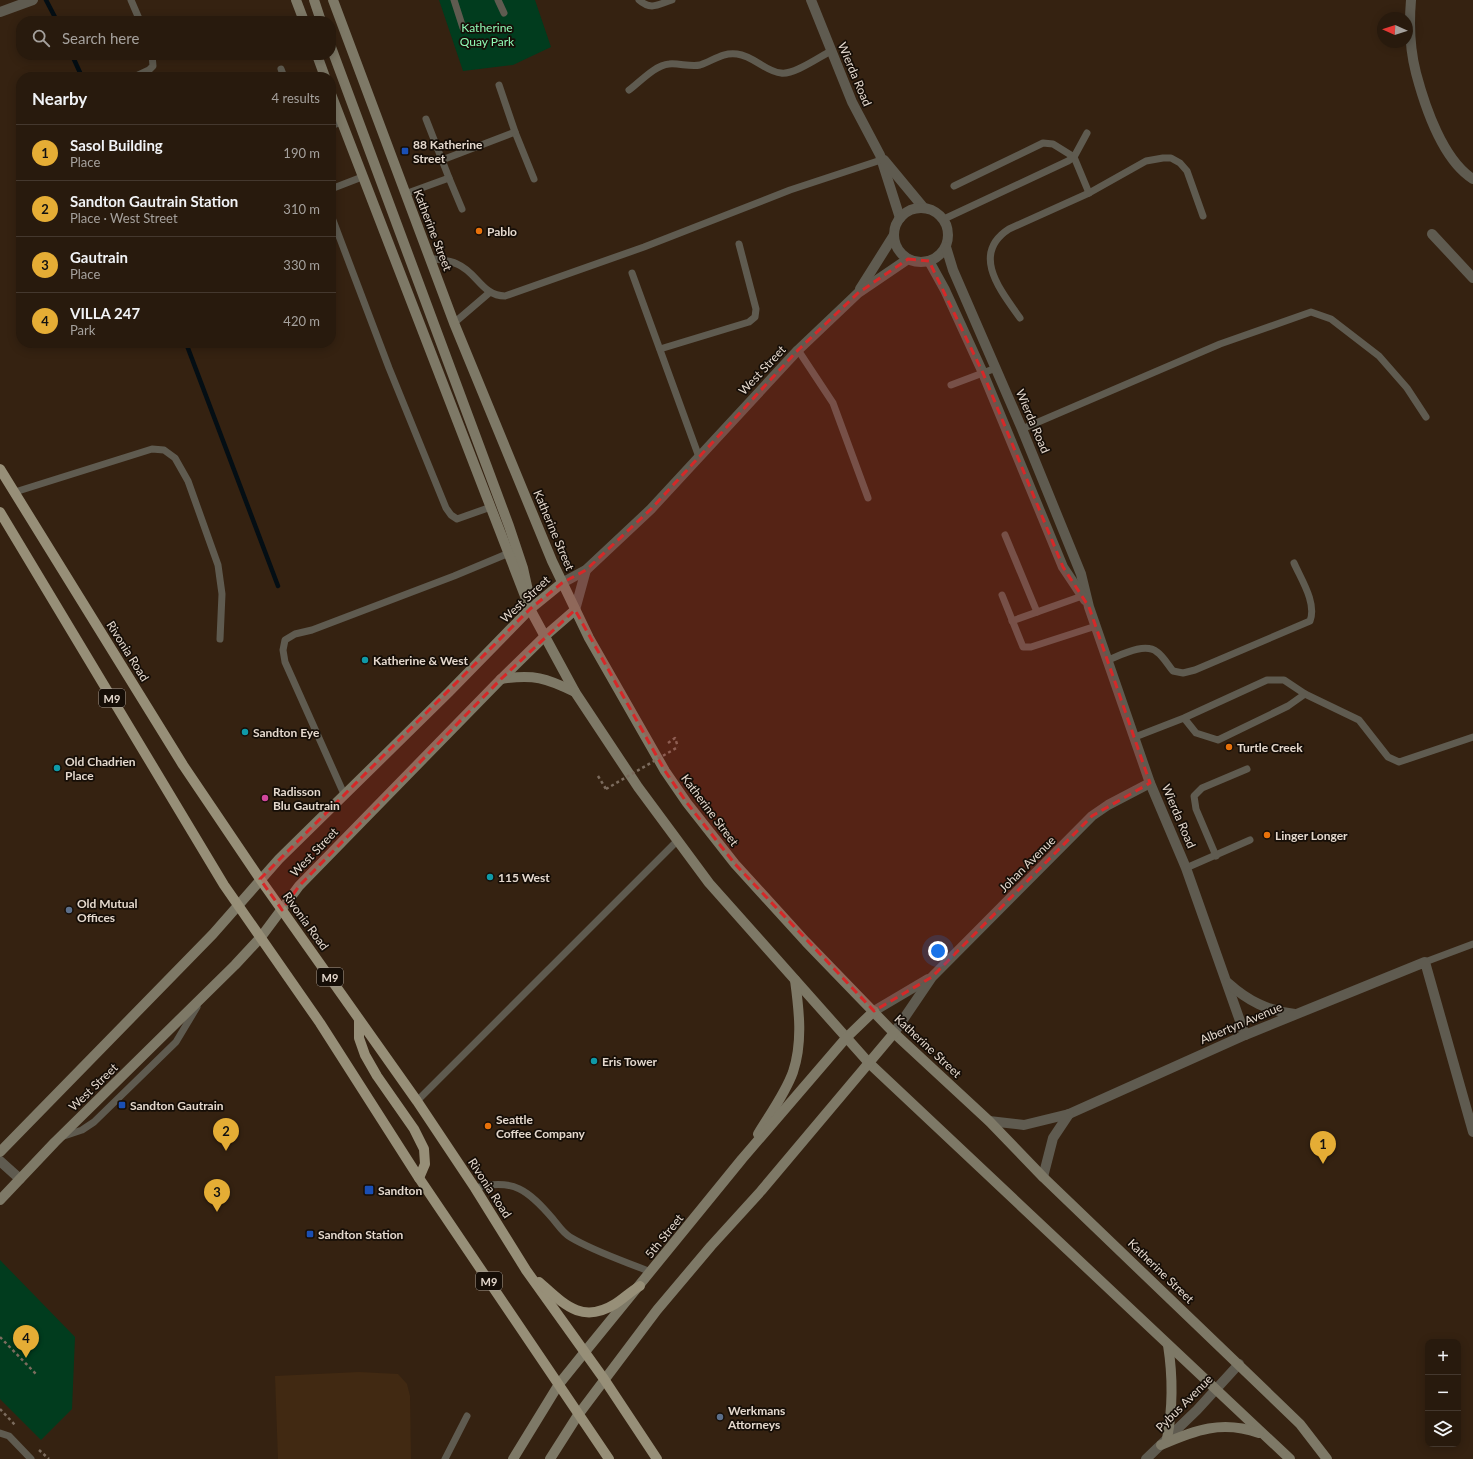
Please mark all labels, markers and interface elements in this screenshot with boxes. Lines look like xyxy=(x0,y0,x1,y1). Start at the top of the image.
north arrow xyxy=(1377,12,1413,48)
search box xyxy=(16,16,336,60)
park label: Katherine Quay Park xyxy=(460,20,515,49)
icon: search xyxy=(30,27,52,49)
text: Search here xyxy=(62,29,139,47)
street label: Wierda Road xyxy=(835,40,875,108)
text: Nearby xyxy=(32,88,87,109)
text: 4 results xyxy=(272,90,320,106)
text: Sasol Building xyxy=(70,136,163,154)
place label: 88 Katherine Street xyxy=(413,137,483,166)
text: 1 xyxy=(41,145,49,161)
text: 190 m xyxy=(283,145,320,161)
marker: 88 Katherine Street xyxy=(400,146,410,156)
text: Place xyxy=(70,154,100,170)
street label: Katherine Street xyxy=(411,187,456,274)
text: Sandton Gautrain Station xyxy=(70,192,238,210)
text: 2 xyxy=(41,201,49,217)
text: 310 m xyxy=(283,201,320,217)
text: Place · West Street xyxy=(70,210,178,226)
place label: Pablo xyxy=(487,224,517,239)
marker: Pablo xyxy=(474,226,484,236)
text: Gautrain xyxy=(70,248,128,266)
text: 3 xyxy=(41,257,49,273)
text: 330 m xyxy=(283,257,320,273)
text: Place xyxy=(70,266,100,282)
text: VILLA 247 xyxy=(70,304,140,322)
text: 4 xyxy=(41,313,49,329)
text: 420 m xyxy=(283,313,320,329)
text: Park xyxy=(70,322,95,338)
street label: West Street xyxy=(735,342,789,398)
street label: Wierda Road xyxy=(1013,387,1053,455)
street label: Katherine Street xyxy=(530,487,578,573)
street label: West Street xyxy=(497,572,553,626)
street label: Rivonia Road xyxy=(104,618,152,684)
place label: Katherine & West xyxy=(373,653,469,668)
marker: Katherine & West xyxy=(360,655,370,665)
road number: M9 xyxy=(99,689,125,707)
place label: Sandton Eye xyxy=(253,725,320,740)
marker: Sandton Eye xyxy=(240,727,250,737)
place label: Turtle Creek xyxy=(1237,740,1303,755)
marker: Turtle Creek xyxy=(1224,742,1234,752)
place label: Old Chadrien Place xyxy=(65,754,136,783)
marker: Old Chadrien Place xyxy=(52,763,62,773)
street label: Katherine Street xyxy=(678,771,742,849)
street label: Wierda Road xyxy=(1159,782,1199,850)
place label: Radisson Blu Gautrain xyxy=(273,784,340,813)
marker: Radisson Blu Gautrain xyxy=(260,793,270,803)
street label: West Street xyxy=(287,824,341,880)
place label: Linger Longer xyxy=(1275,828,1348,843)
marker: Linger Longer xyxy=(1262,830,1272,840)
street label: Johan Avenue xyxy=(996,833,1058,895)
place label: 115 West xyxy=(498,870,550,885)
marker: 115 West xyxy=(485,872,495,882)
street label: Rivonia Road xyxy=(280,889,332,953)
place label: Old Mutual Offices xyxy=(77,896,138,925)
marker: Old Mutual Offices xyxy=(64,905,74,915)
your location xyxy=(928,941,948,961)
road number: M9 xyxy=(317,968,343,986)
street label: Albertyn Avenue xyxy=(1198,999,1284,1047)
street label: Katherine Street xyxy=(891,1011,965,1081)
place label: Eris Tower xyxy=(602,1054,658,1069)
marker: Eris Tower xyxy=(589,1056,599,1066)
street label: West Street xyxy=(65,1060,121,1114)
place label: Sandton Gautrain xyxy=(130,1098,224,1113)
marker: Sandton Gautrain xyxy=(117,1100,127,1110)
place label: Seattle Coffee Company xyxy=(496,1112,586,1141)
pin: 2 xyxy=(213,1118,239,1151)
marker: Seattle Coffee Company xyxy=(483,1121,493,1131)
pin: 1 xyxy=(1310,1131,1336,1164)
street label: Rivonia Road xyxy=(465,1155,515,1221)
pin: 3 xyxy=(204,1179,230,1212)
place label: Sandton xyxy=(378,1183,422,1198)
marker: Sandton xyxy=(363,1184,375,1196)
street label: 5th Street xyxy=(642,1210,687,1261)
place label: Sandton Station xyxy=(318,1227,404,1242)
marker: Sandton Station xyxy=(305,1229,315,1239)
street label: Katherine Street xyxy=(1125,1236,1198,1307)
road number: M9 xyxy=(476,1272,502,1290)
pin: 4 xyxy=(13,1325,39,1358)
map controls xyxy=(1425,1339,1461,1447)
button: + xyxy=(1425,1339,1461,1375)
street label: Pybus Avenue xyxy=(1152,1371,1216,1435)
button: − xyxy=(1425,1375,1461,1411)
place label: Werkmans Attorneys xyxy=(727,1403,785,1432)
button: layers xyxy=(1425,1411,1461,1447)
marker: Werkmans Attorneys xyxy=(715,1412,725,1422)

